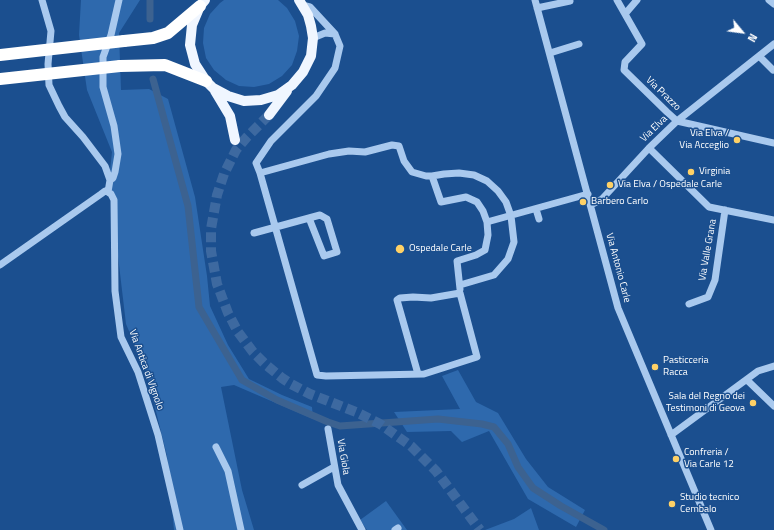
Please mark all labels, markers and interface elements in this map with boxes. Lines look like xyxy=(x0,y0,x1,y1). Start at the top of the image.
north arrow xyxy=(722,12,762,52)
text: N xyxy=(744,31,761,45)
street label: Via Prazzo xyxy=(643,74,683,114)
street label: Via Elva xyxy=(638,113,670,145)
place label: Via Elva / Via Acceglio xyxy=(679,128,729,152)
marker: Via Elva / Via Acceglio xyxy=(732,135,742,145)
place label: Virginia xyxy=(699,166,730,178)
marker: Virginia xyxy=(686,167,696,177)
place label: Via Elva / Ospedale Carle xyxy=(618,179,722,191)
marker: Via Elva / Ospedale Carle xyxy=(605,180,615,190)
place label: Barbero Carlo xyxy=(591,196,648,208)
marker: Barbero Carlo xyxy=(578,197,588,207)
street label: Via Valle Grana xyxy=(697,218,719,282)
street label: Via Antonio Carle xyxy=(603,232,633,304)
marker: Ospedale Carle xyxy=(394,243,406,255)
place label: Ospedale Carle xyxy=(409,243,472,255)
street label: Via Antica di Vignolo xyxy=(126,328,166,412)
place label: Pasticceria Racca xyxy=(663,355,709,378)
marker: Pasticceria Racca xyxy=(650,362,660,372)
place label: Sala del Regno dei Testimoni di Geova xyxy=(666,391,745,414)
marker: Sala del Regno dei Testimoni di Geova xyxy=(748,398,758,408)
street label: Via Giola xyxy=(334,438,352,476)
place label: Confreria / Via Carle 12 xyxy=(684,447,734,470)
marker: Confreria / Via Carle 12 xyxy=(671,454,681,464)
place label: Studio tecnico Cembalo xyxy=(680,492,739,516)
marker: Studio tecnico Cembalo xyxy=(667,499,677,509)

